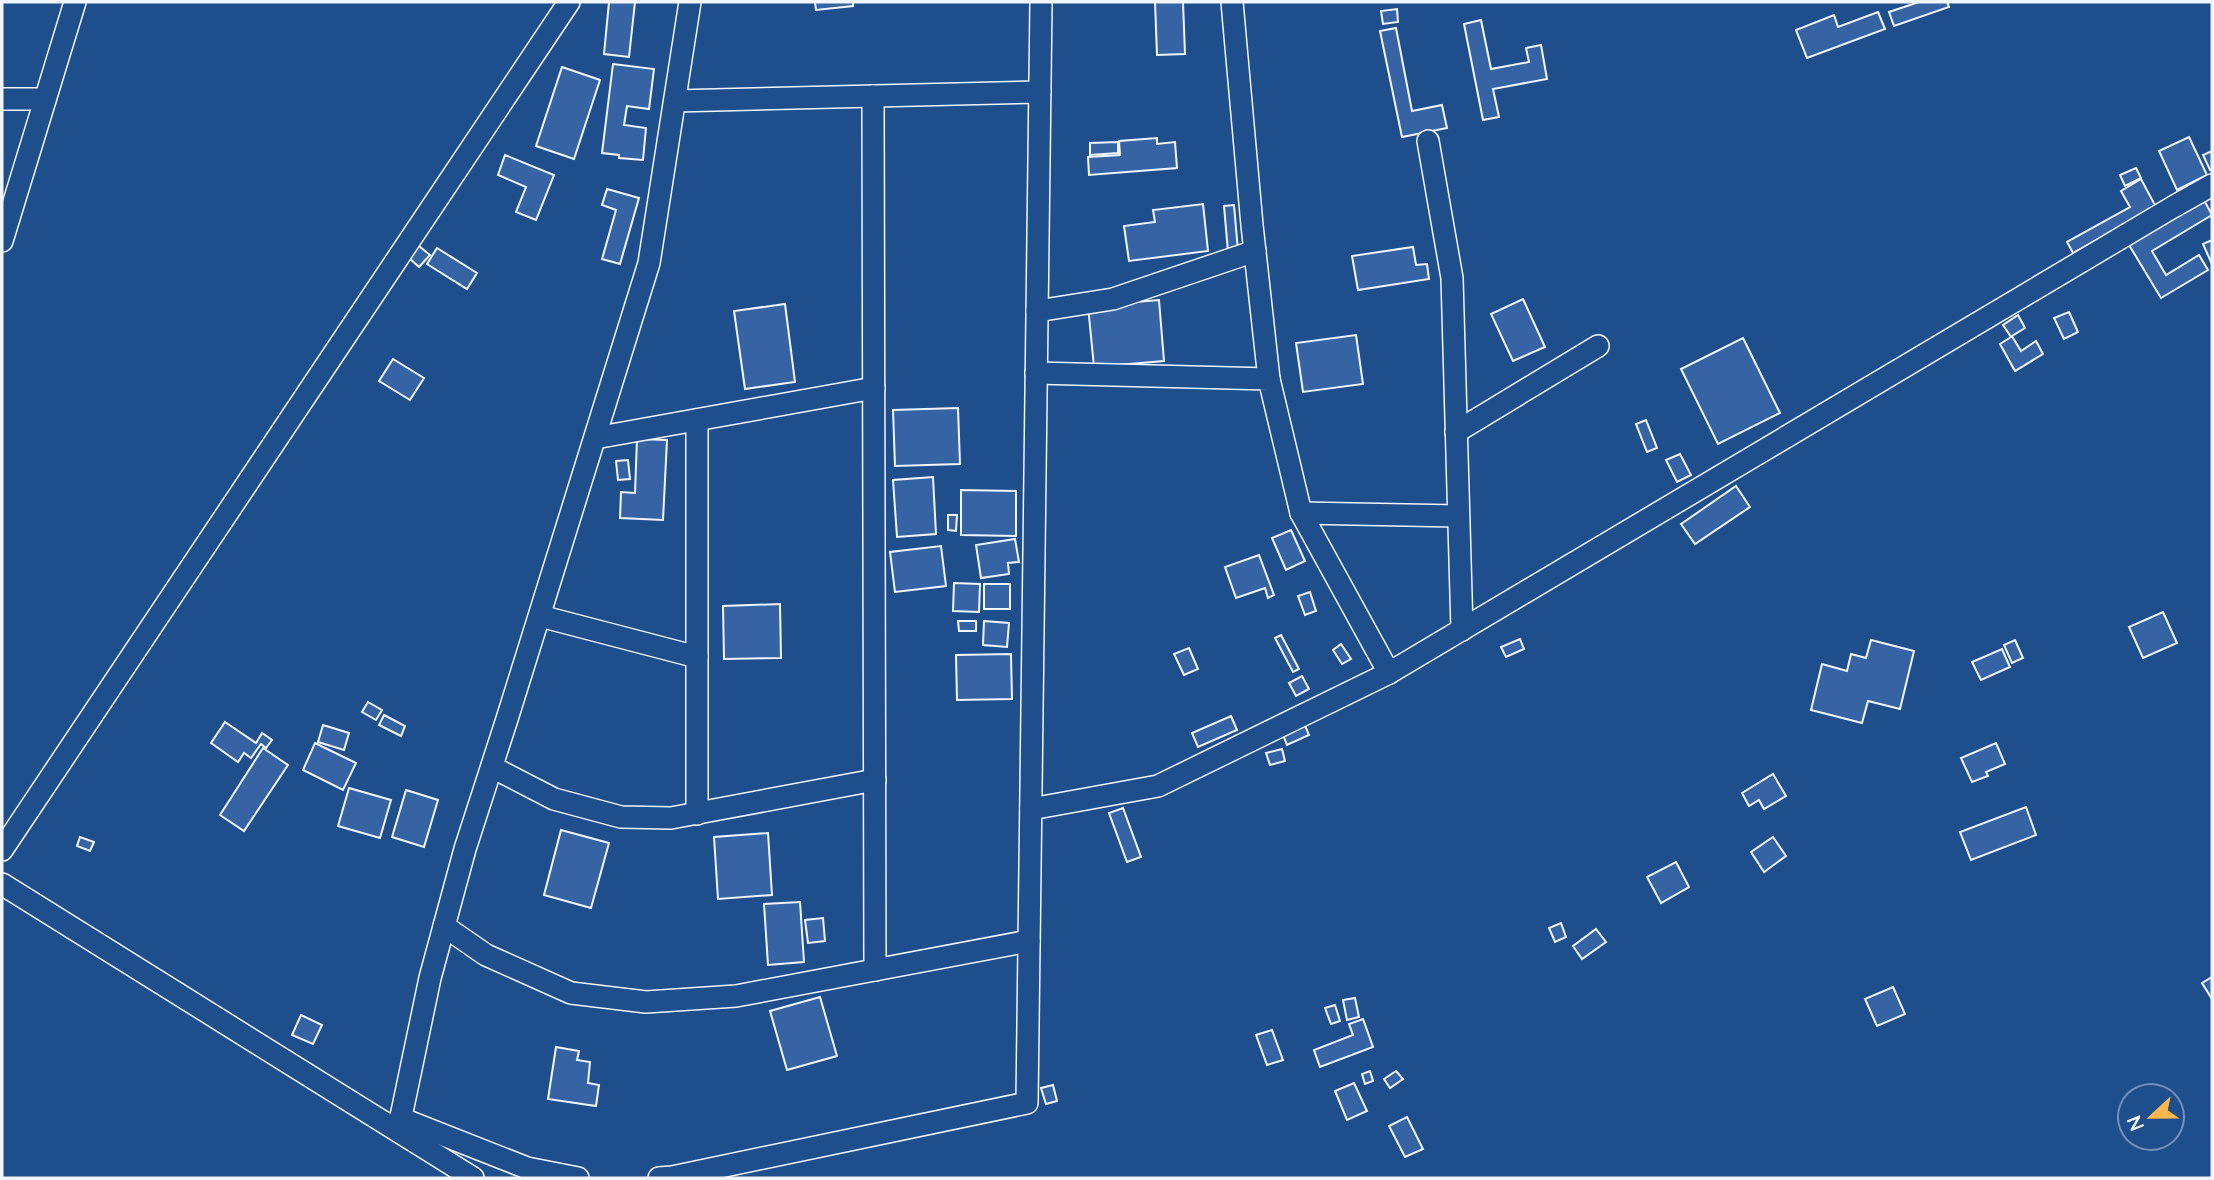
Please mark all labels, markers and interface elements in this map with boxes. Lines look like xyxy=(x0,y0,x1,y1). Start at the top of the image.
north arrow xyxy=(2116,1082,2186,1152)
text: N xyxy=(2121,1112,2148,1135)

